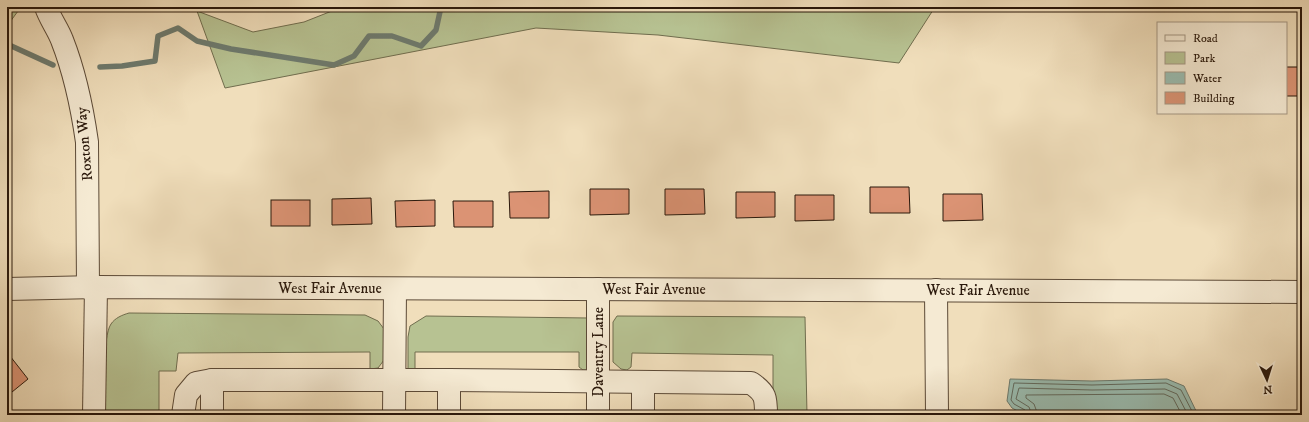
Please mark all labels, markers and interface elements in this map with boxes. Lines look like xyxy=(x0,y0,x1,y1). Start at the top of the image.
legend xyxy=(1157,22,1287,114)
text: Road xyxy=(1193,31,1218,46)
text: Park xyxy=(1193,51,1215,66)
text: Water xyxy=(1192,71,1222,86)
text: Building xyxy=(1193,91,1234,106)
street label: Roxton Way xyxy=(72,105,97,182)
street label: West Fair Avenue xyxy=(277,279,382,298)
street label: West Fair Avenue xyxy=(601,280,706,299)
street label: West Fair Avenue xyxy=(925,281,1030,300)
street label: Daventry Lane xyxy=(589,307,608,397)
north arrow xyxy=(1247,360,1287,400)
text: N xyxy=(1263,382,1273,396)

